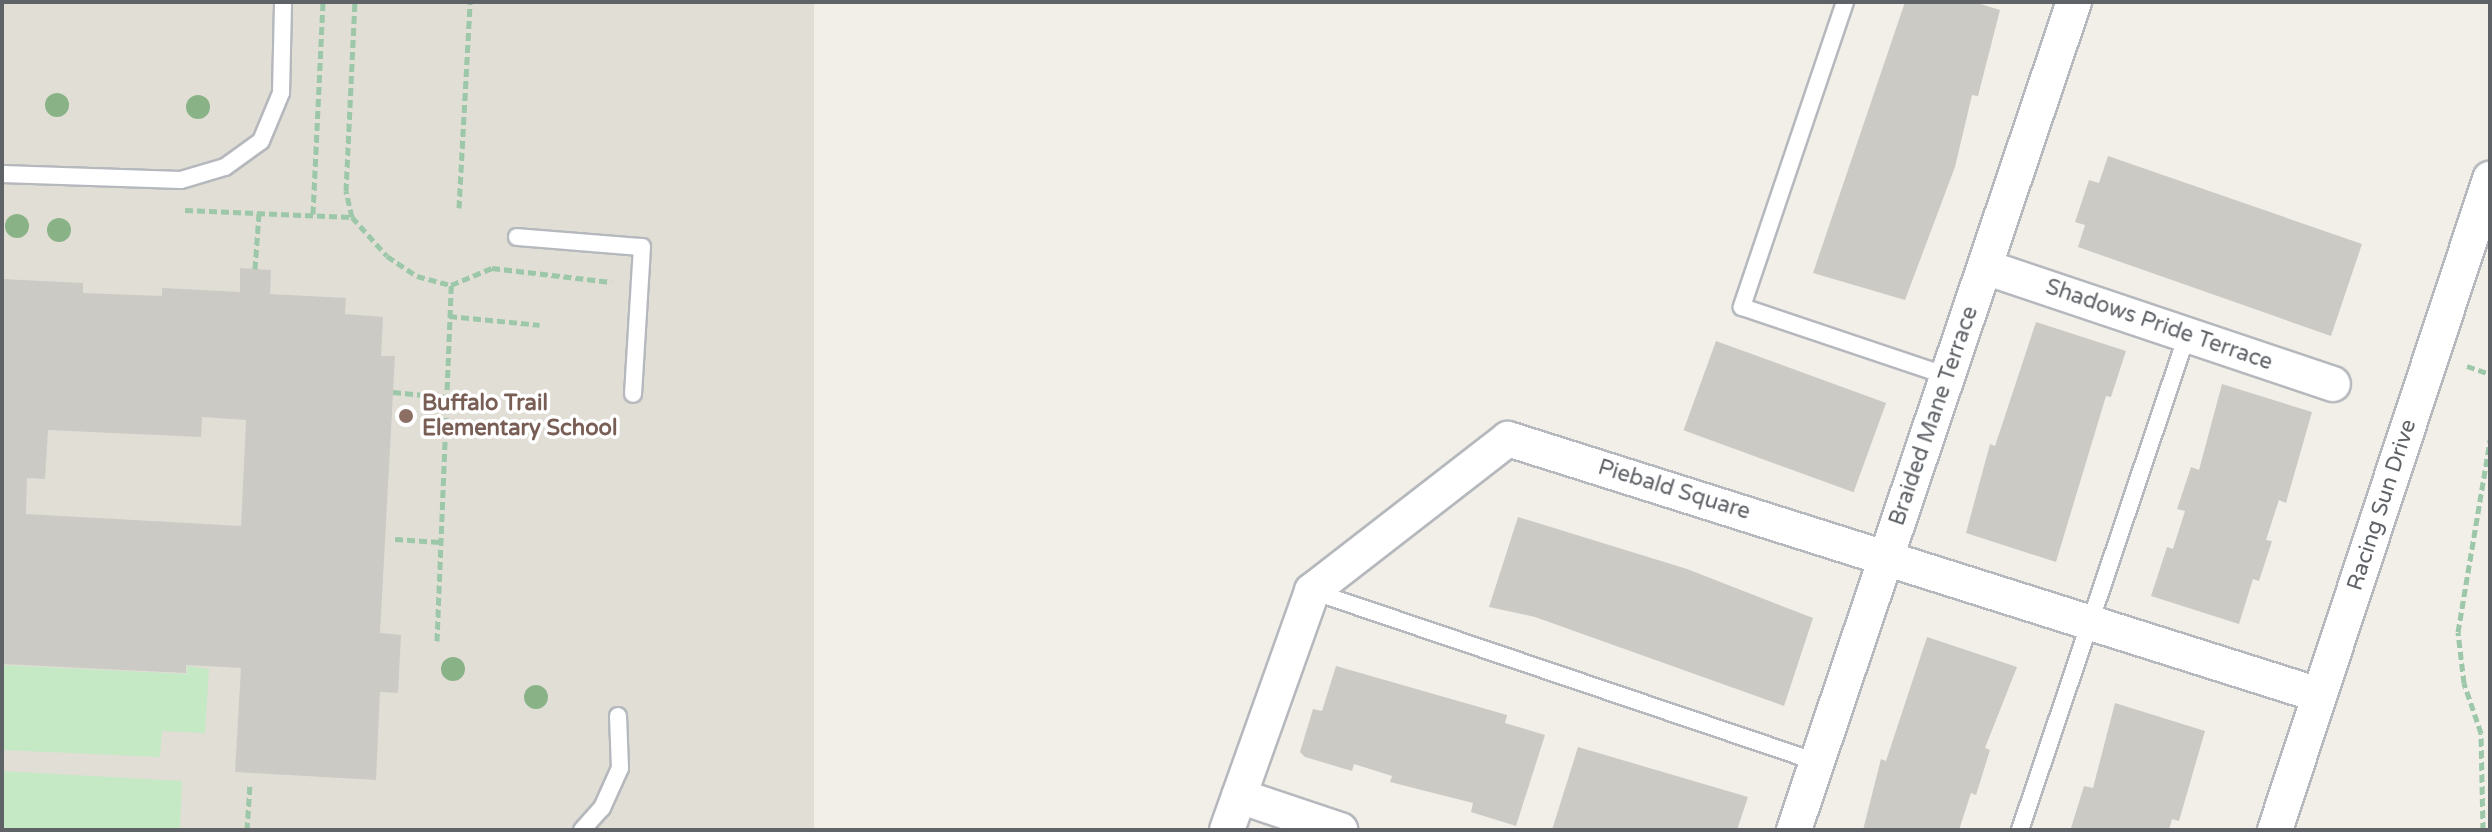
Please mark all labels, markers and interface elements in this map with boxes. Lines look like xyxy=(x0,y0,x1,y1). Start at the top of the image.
street label: Shadows Pride Terrace xyxy=(2042,274,2276,376)
street label: Braided Mane Terrace xyxy=(1884,303,1984,529)
place label: Buffalo Trail Elementary School xyxy=(422,390,617,442)
marker: Buffalo Trail Elementary School xyxy=(397,407,415,425)
street label: Racing Sun Drive xyxy=(2342,416,2422,594)
street label: Piebald Square xyxy=(1595,454,1753,526)

